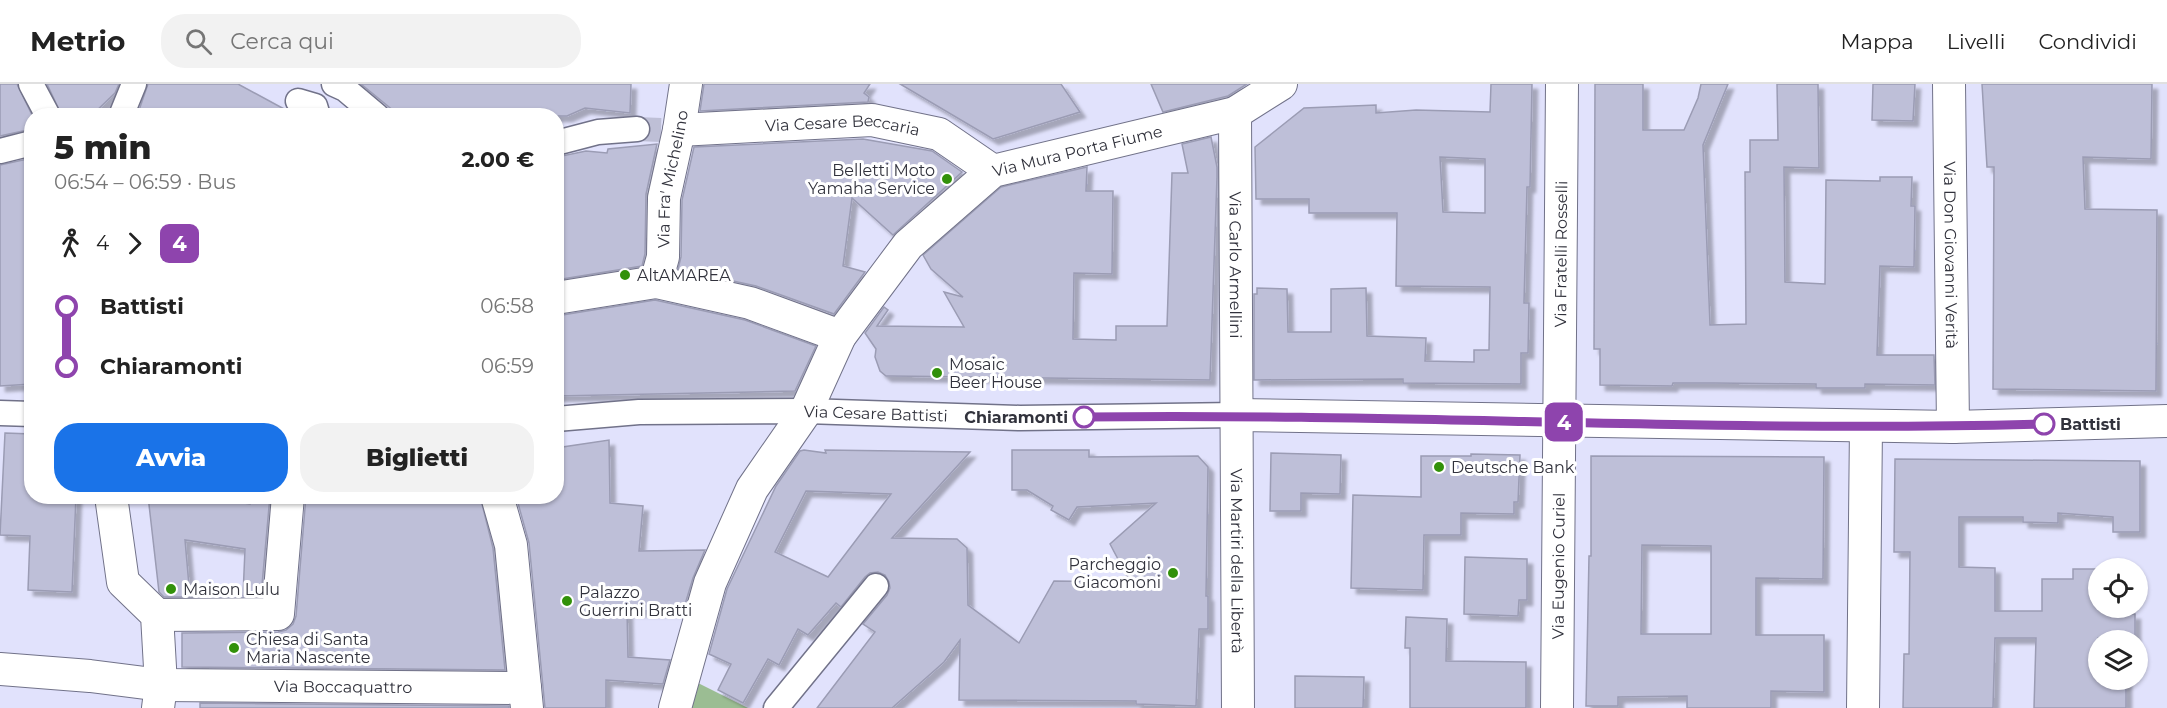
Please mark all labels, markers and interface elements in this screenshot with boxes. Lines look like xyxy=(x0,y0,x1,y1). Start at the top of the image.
search box xyxy=(161,14,581,68)
text: Metrio xyxy=(30,24,125,58)
icon: search xyxy=(182,25,215,58)
text: Cerca qui xyxy=(230,28,334,55)
text: Mappa xyxy=(1840,29,1914,54)
text: Livelli xyxy=(1947,29,2005,54)
text: Condividi xyxy=(2038,29,2137,54)
street label: Via Fra' Michelino xyxy=(654,109,692,248)
street label: Via Cesare Beccaria xyxy=(764,111,922,140)
street label: Via Mura Porta Fiume xyxy=(991,122,1164,181)
text: 5 min xyxy=(54,127,151,167)
text: 2.00 € xyxy=(461,146,534,173)
place label: Belletti Moto Yamaha Service xyxy=(808,161,935,198)
street label: Via Don Giovanni Verità xyxy=(1940,161,1961,349)
text: 06:54 – 06:59 · Bus xyxy=(54,170,236,194)
marker: Belletti Moto Yamaha Service xyxy=(940,172,954,186)
street label: Via Fratelli Rosselli xyxy=(1551,180,1571,328)
street label: Via Carlo Armellini xyxy=(1225,191,1245,339)
icon: walk xyxy=(54,227,87,260)
icon: forward xyxy=(118,227,151,260)
text: 4 xyxy=(96,231,109,255)
text: 4 xyxy=(172,231,187,256)
place label: AltAMAREA xyxy=(637,266,731,285)
marker: AltAMAREA xyxy=(618,268,632,282)
text: Battisti xyxy=(100,293,184,320)
text: 06:58 xyxy=(480,294,534,318)
text: Chiaramonti xyxy=(100,353,243,380)
text: 06:59 xyxy=(481,354,534,378)
place label: Mosaic Beer House xyxy=(949,355,1042,392)
marker: Mosaic Beer House xyxy=(930,366,944,380)
street label: Via Cesare Battisti xyxy=(803,402,948,426)
line badge: 4 xyxy=(1544,402,1584,442)
marker: Chiaramonti xyxy=(1073,406,1095,428)
place label: Chiaramonti xyxy=(964,408,1068,427)
text: 4 xyxy=(1557,410,1571,435)
marker: Battisti xyxy=(2033,413,2055,435)
place label: Battisti xyxy=(2060,415,2121,434)
button: Avvia xyxy=(54,423,288,492)
button: Biglietti xyxy=(300,423,534,492)
place label: Deutsche Bank xyxy=(1451,458,1575,477)
marker: Deutsche Bank xyxy=(1432,460,1446,474)
street label: Via Martiri della Libertà xyxy=(1227,468,1247,654)
street label: Via Eugenio Curiel xyxy=(1549,493,1569,639)
place label: Parcheggio Giacomoni xyxy=(1068,555,1161,592)
map controls xyxy=(2088,558,2148,690)
button: locate xyxy=(2088,558,2148,618)
marker: Parcheggio Giacomoni xyxy=(1166,566,1180,580)
place label: Maison Lulu xyxy=(183,580,280,599)
marker: Maison Lulu xyxy=(164,582,178,596)
place label: Palazzo Guerrini Bratti xyxy=(579,583,692,620)
marker: Palazzo Guerrini Bratti xyxy=(560,594,574,608)
place label: Chiesa di Santa Maria Nascente xyxy=(246,630,370,667)
button: layers xyxy=(2088,630,2148,690)
marker: Chiesa di Santa Maria Nascente xyxy=(227,641,241,655)
street label: Via Boccaquattro xyxy=(274,677,412,697)

